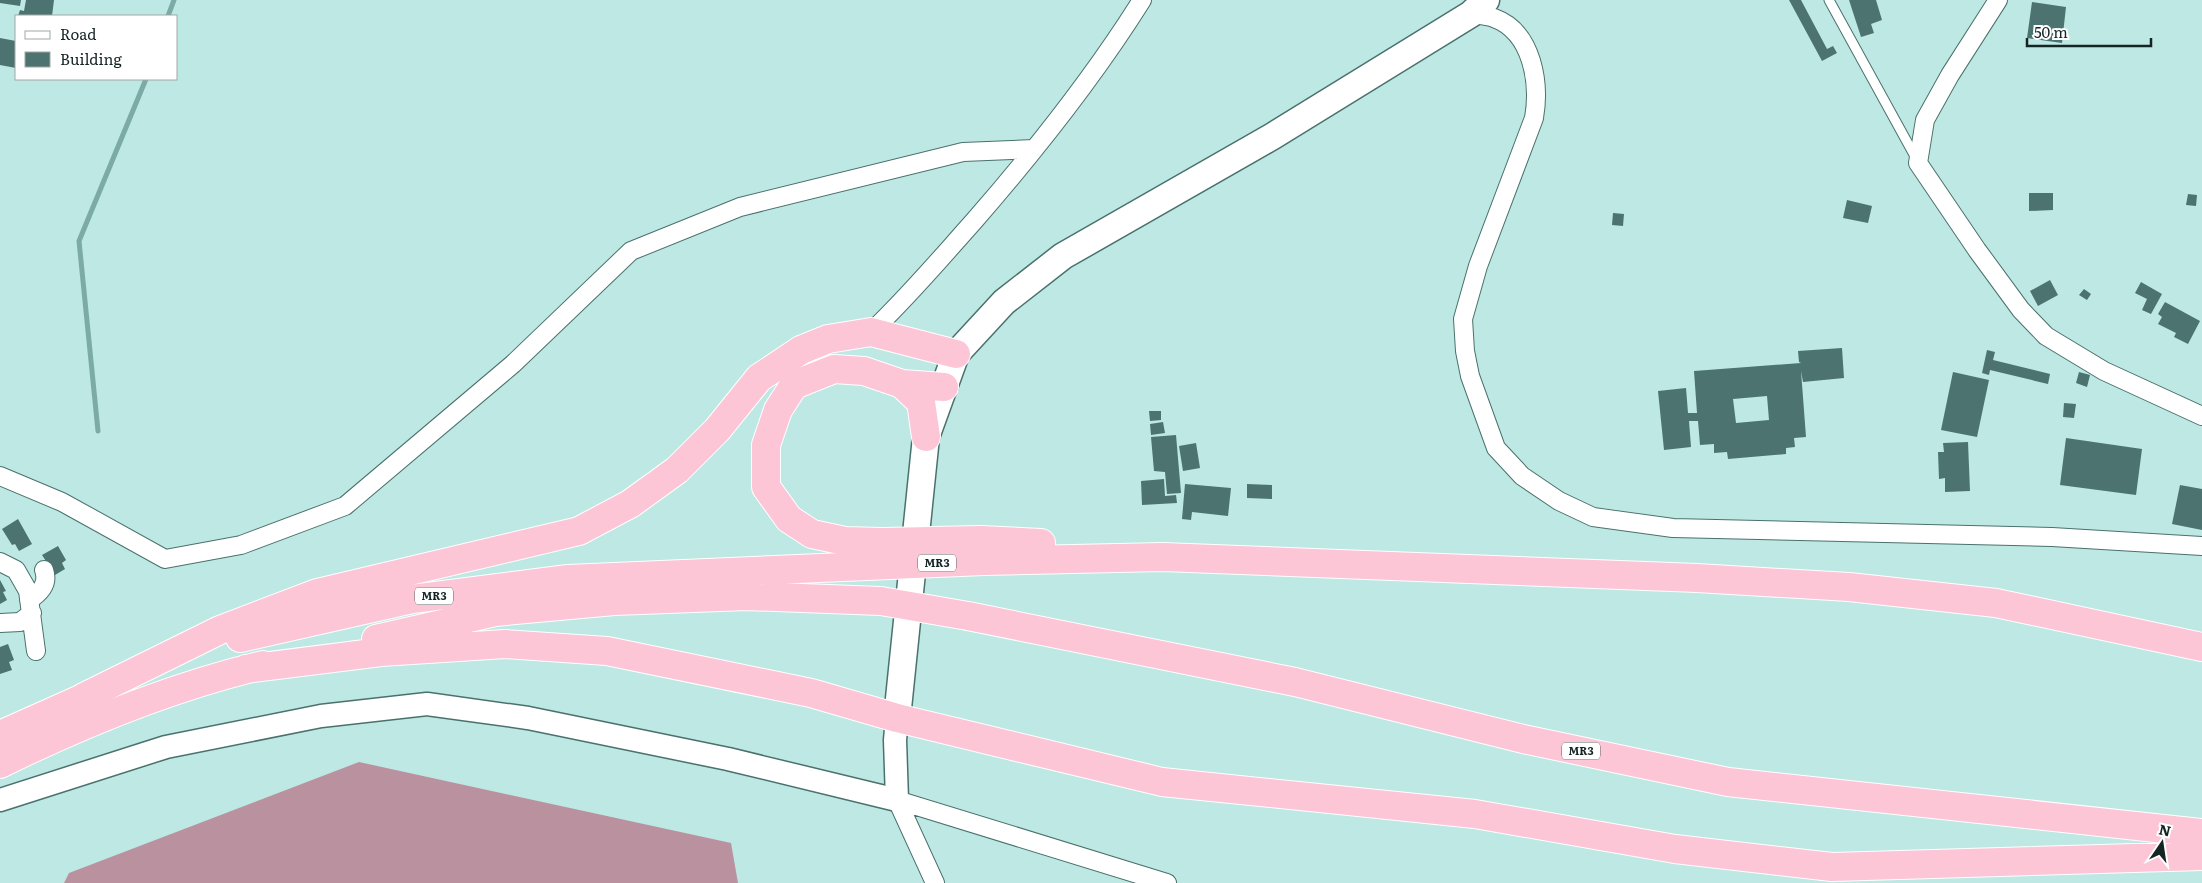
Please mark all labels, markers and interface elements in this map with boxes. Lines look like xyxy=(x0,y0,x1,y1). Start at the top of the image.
legend xyxy=(15,15,178,80)
scale bar xyxy=(2027,15,2151,47)
text: 50 m xyxy=(2034,20,2068,43)
text: Road xyxy=(60,22,96,45)
text: Building xyxy=(60,47,122,70)
road number: MR3 xyxy=(918,554,956,572)
road number: MR3 xyxy=(415,588,453,604)
road number: MR3 xyxy=(1562,742,1600,759)
north arrow xyxy=(2137,818,2187,868)
text: N xyxy=(2157,818,2173,840)

